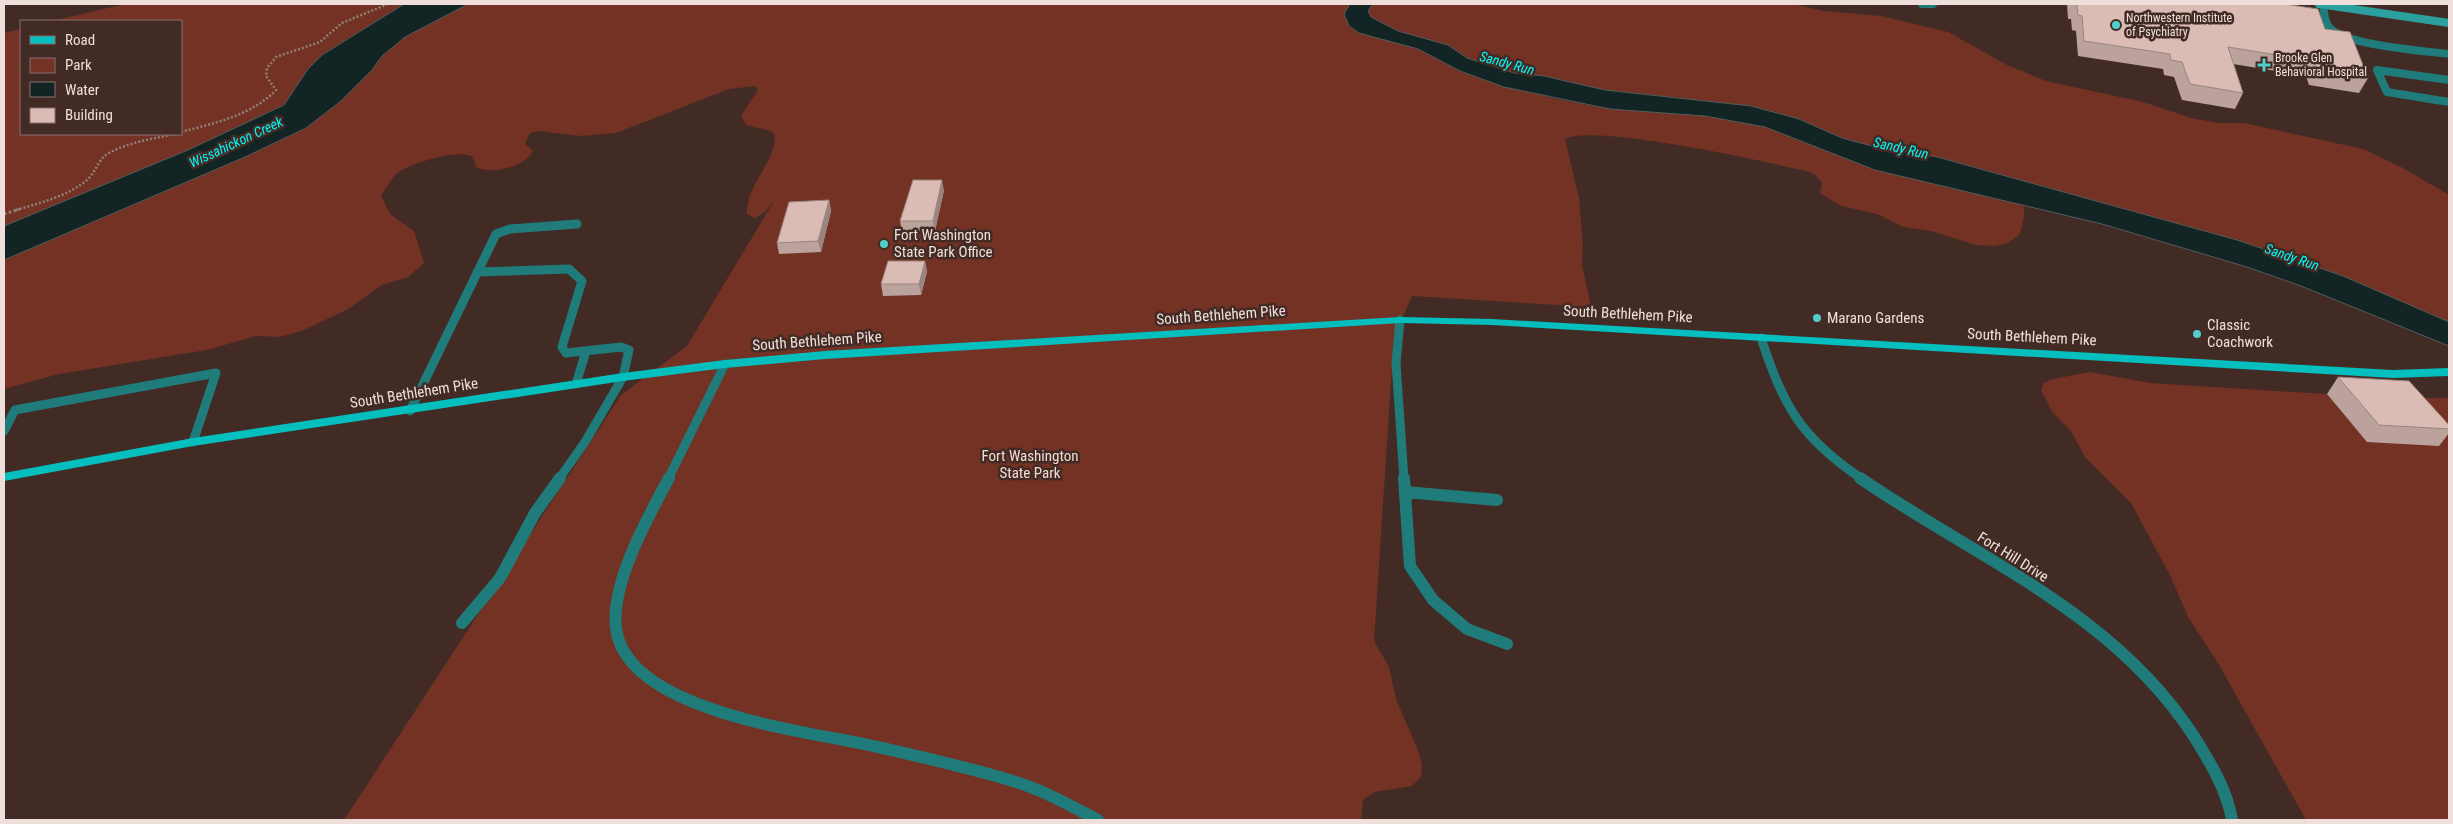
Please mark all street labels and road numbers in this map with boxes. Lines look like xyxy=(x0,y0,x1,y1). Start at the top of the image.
street label: South Bethlehem Pike xyxy=(1156,302,1286,328)
street label: South Bethlehem Pike xyxy=(1563,302,1693,326)
street label: South Bethlehem Pike xyxy=(1967,325,2097,349)
street label: South Bethlehem Pike xyxy=(752,328,882,354)
street label: South Bethlehem Pike xyxy=(349,374,479,412)
street label: Fort Hill Drive xyxy=(1974,528,2052,586)

